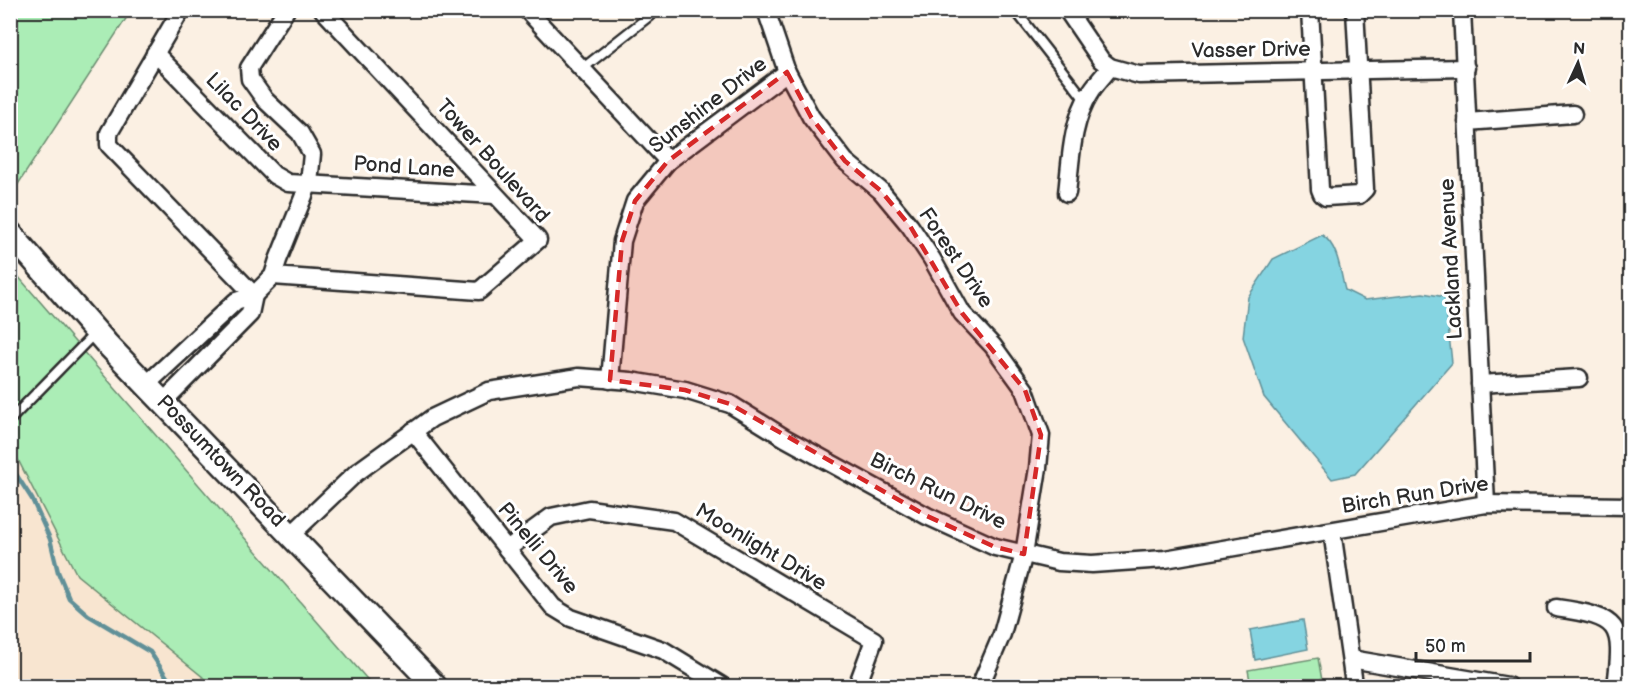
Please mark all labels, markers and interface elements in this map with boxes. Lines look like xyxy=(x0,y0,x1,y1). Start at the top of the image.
north arrow xyxy=(1548,33,1608,93)
street label: Vasser Drive xyxy=(1191,36,1311,64)
text: N xyxy=(1572,40,1586,59)
street label: Sunshine Drive xyxy=(644,51,772,159)
street label: Lilac Drive xyxy=(200,67,288,157)
street label: Tower Boulevard xyxy=(431,94,555,228)
street label: Pond Lane xyxy=(353,151,455,183)
street label: Lackland Avenue xyxy=(1434,178,1468,340)
street label: Forest Drive xyxy=(913,203,999,313)
street label: Possumtown Road xyxy=(152,390,290,532)
street label: Birch Run Drive xyxy=(866,447,1010,535)
street label: Birch Run Drive xyxy=(1340,471,1490,519)
street label: Pinelli Drive xyxy=(493,497,583,599)
street label: Moonlight Drive xyxy=(691,498,831,596)
scale bar xyxy=(1416,625,1530,663)
text: 50 m xyxy=(1425,636,1466,657)

